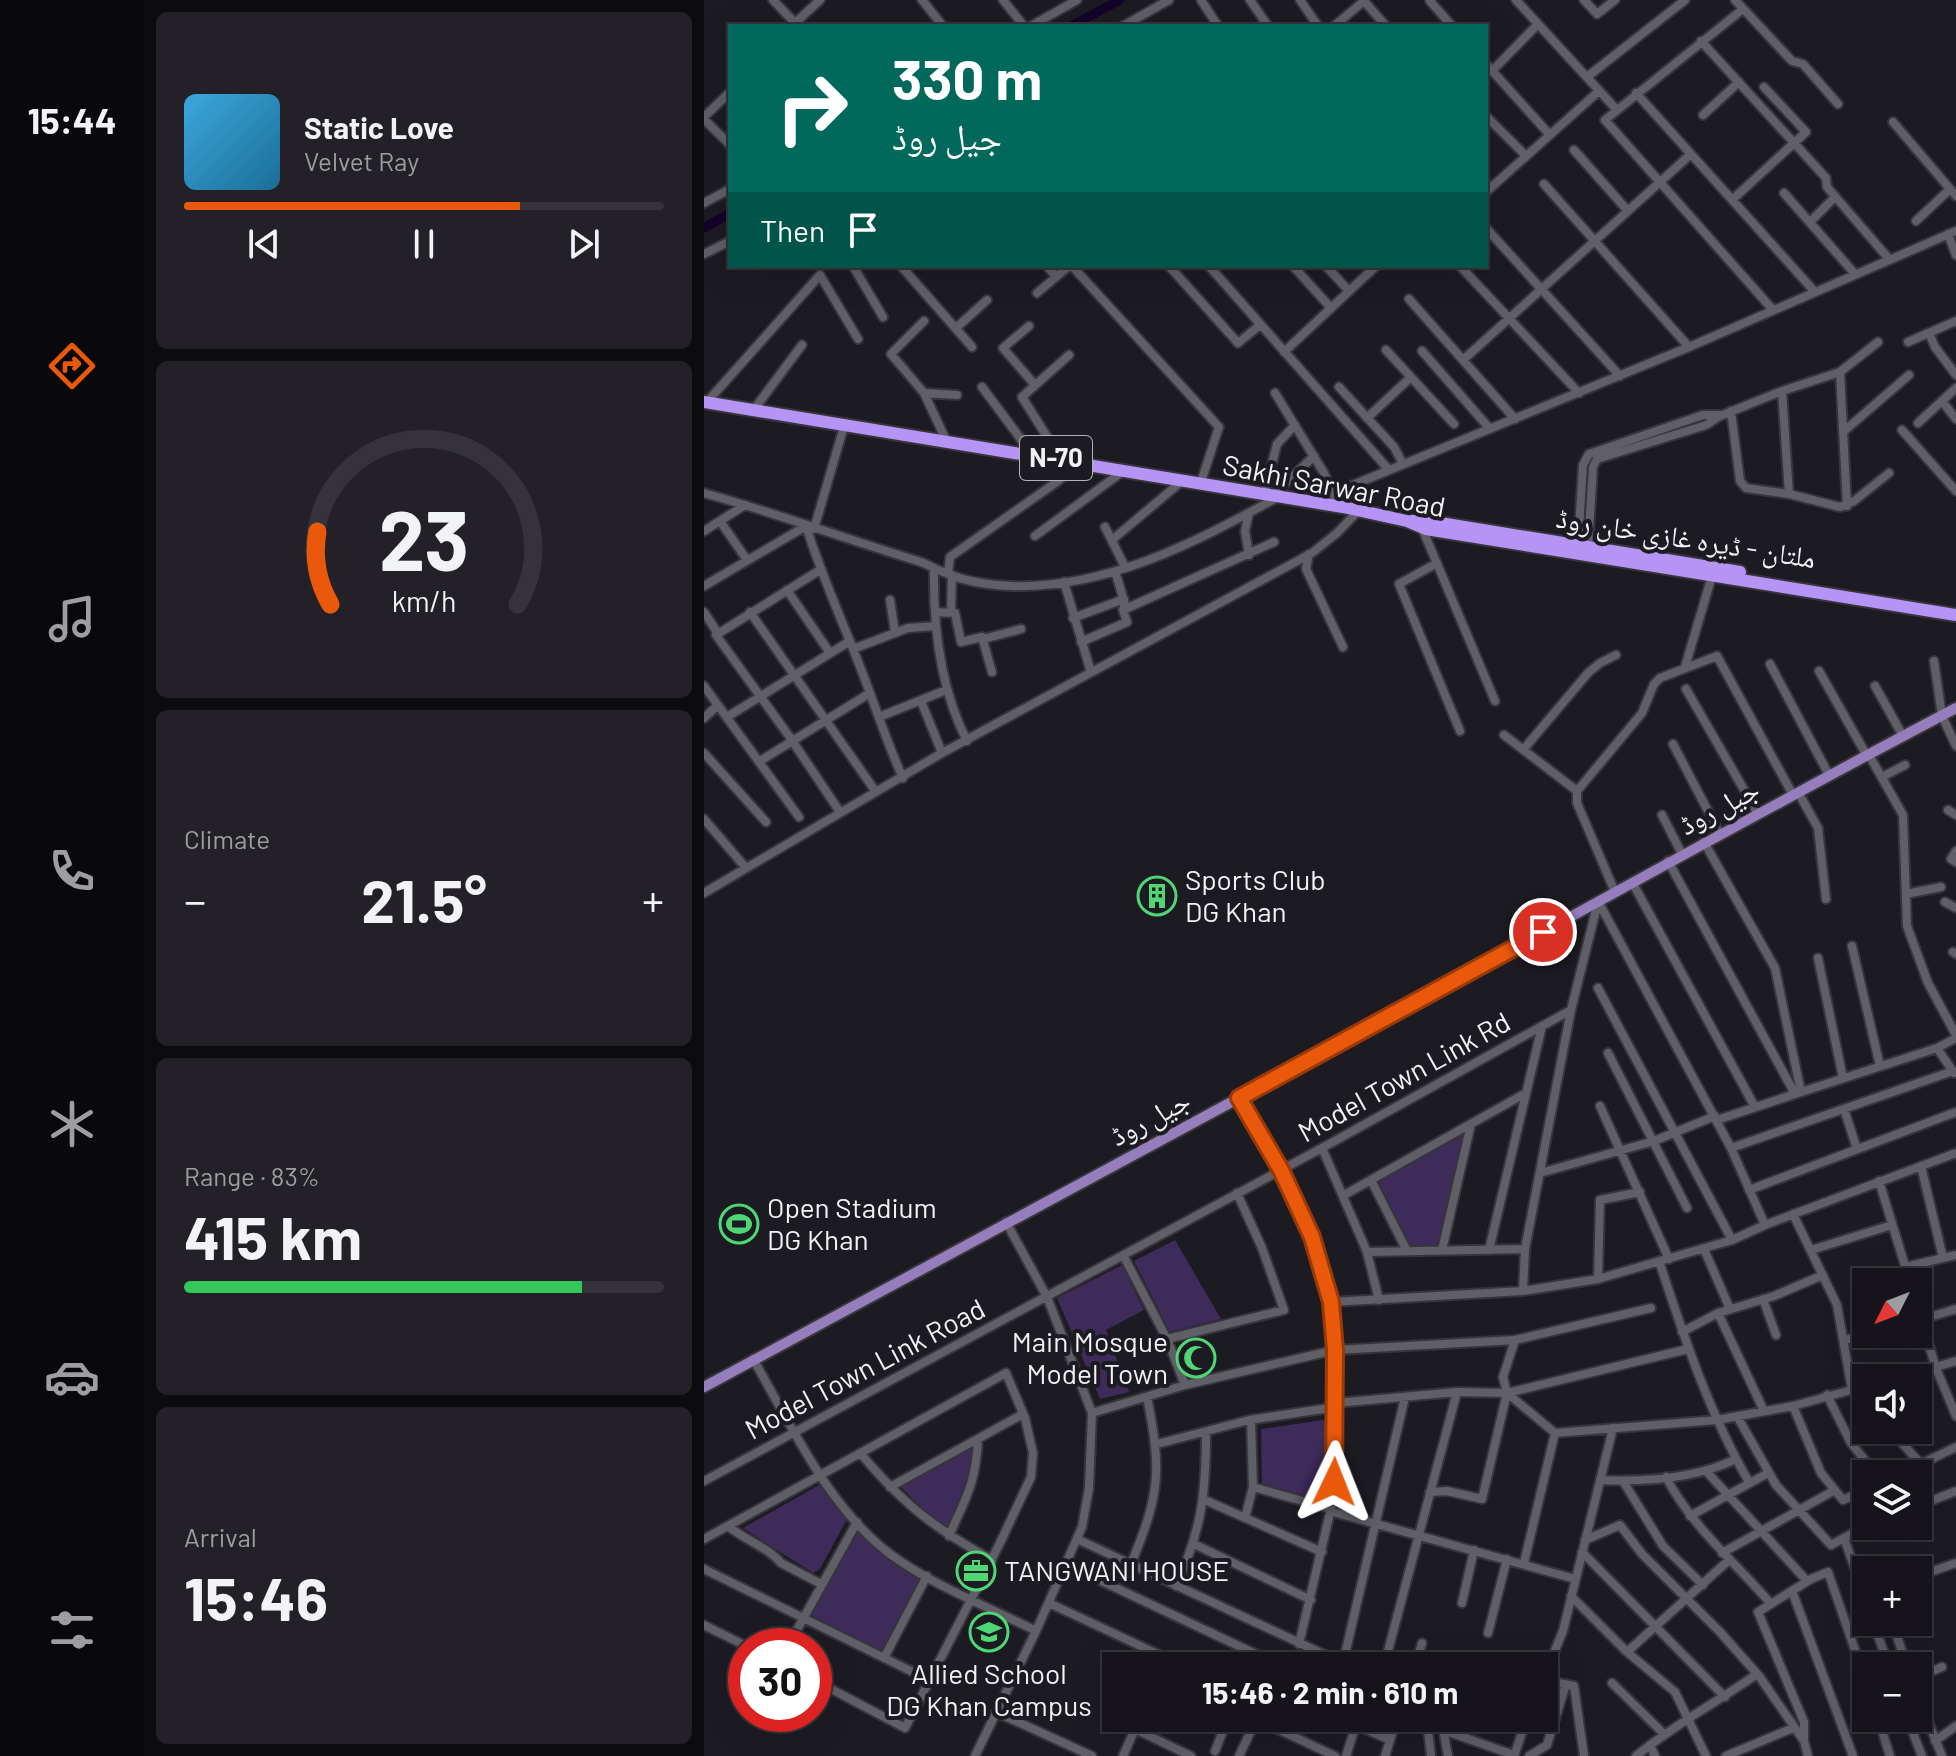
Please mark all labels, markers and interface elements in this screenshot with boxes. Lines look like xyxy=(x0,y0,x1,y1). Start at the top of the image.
text: 330 m xyxy=(892,44,1042,111)
icon: right xyxy=(760,56,864,160)
text: 15:44 xyxy=(28,98,116,141)
text: Static Love xyxy=(304,109,454,145)
text: جیل روڈ xyxy=(892,114,1002,157)
text: Velvet Ray xyxy=(304,145,419,176)
icon: arrive xyxy=(841,208,885,252)
text: Then xyxy=(760,212,825,248)
icon: previous xyxy=(242,222,286,266)
icon: pause xyxy=(402,222,446,266)
icon: next xyxy=(562,222,606,266)
icon: directions xyxy=(44,338,100,394)
road number: N-70 xyxy=(1020,436,1092,480)
street label: Sakhi Sarwar Road xyxy=(1220,447,1448,523)
text: 23 xyxy=(379,488,469,588)
street label: ملتان - ڈیرہ غازی خان روڈ xyxy=(1554,500,1818,575)
text: km/h xyxy=(392,583,456,618)
icon: music xyxy=(44,591,100,647)
street label: جیل روڈ xyxy=(1673,771,1765,843)
text: Climate xyxy=(184,823,270,854)
icon: phone xyxy=(44,843,100,899)
place label: Sports Club DG Khan xyxy=(1185,862,1325,928)
text: 21.5° xyxy=(361,863,487,935)
text: − xyxy=(184,873,206,926)
text: + xyxy=(642,873,664,926)
building icon: Sports Club DG Khan xyxy=(1136,875,1178,917)
pin xyxy=(1509,898,1577,966)
icon: arrive xyxy=(1521,910,1565,954)
street label: Model Town Link Rd xyxy=(1292,1004,1515,1148)
street label: جیل روڈ xyxy=(1104,1082,1196,1154)
icon: climate xyxy=(44,1096,100,1152)
text: Range · 83% xyxy=(184,1160,320,1191)
place label: Open Stadium DG Khan xyxy=(767,1190,937,1256)
text: 415 km xyxy=(184,1200,362,1272)
sports icon: Open Stadium DG Khan xyxy=(718,1203,760,1245)
north arrow xyxy=(1852,1268,1932,1348)
map controls xyxy=(1852,1268,1932,1732)
street label: Model Town Link Road xyxy=(739,1290,990,1446)
place label: Main Mosque Model Town xyxy=(1012,1324,1168,1390)
mosque icon: Main Mosque Model Town xyxy=(1175,1337,1217,1379)
icon: car xyxy=(44,1349,100,1405)
button: sound xyxy=(1852,1364,1932,1444)
position arrow xyxy=(1292,1440,1376,1524)
button: layers xyxy=(1852,1460,1932,1540)
text: Arrival xyxy=(184,1521,257,1552)
office icon: TANGWANI HOUSE xyxy=(955,1550,997,1592)
place label: TANGWANI HOUSE xyxy=(1004,1553,1229,1587)
button: + xyxy=(1852,1556,1932,1636)
text: 15:46 xyxy=(184,1561,328,1633)
icon: filters xyxy=(44,1602,100,1658)
school or university icon: Allied School DG Khan Campus xyxy=(968,1611,1010,1653)
speed limit sign: 30 xyxy=(728,1628,832,1732)
button: − xyxy=(1852,1652,1932,1732)
place label: Allied School DG Khan Campus xyxy=(886,1656,1092,1722)
text: 15:46 · 2 min · 610 m xyxy=(1202,1674,1458,1710)

